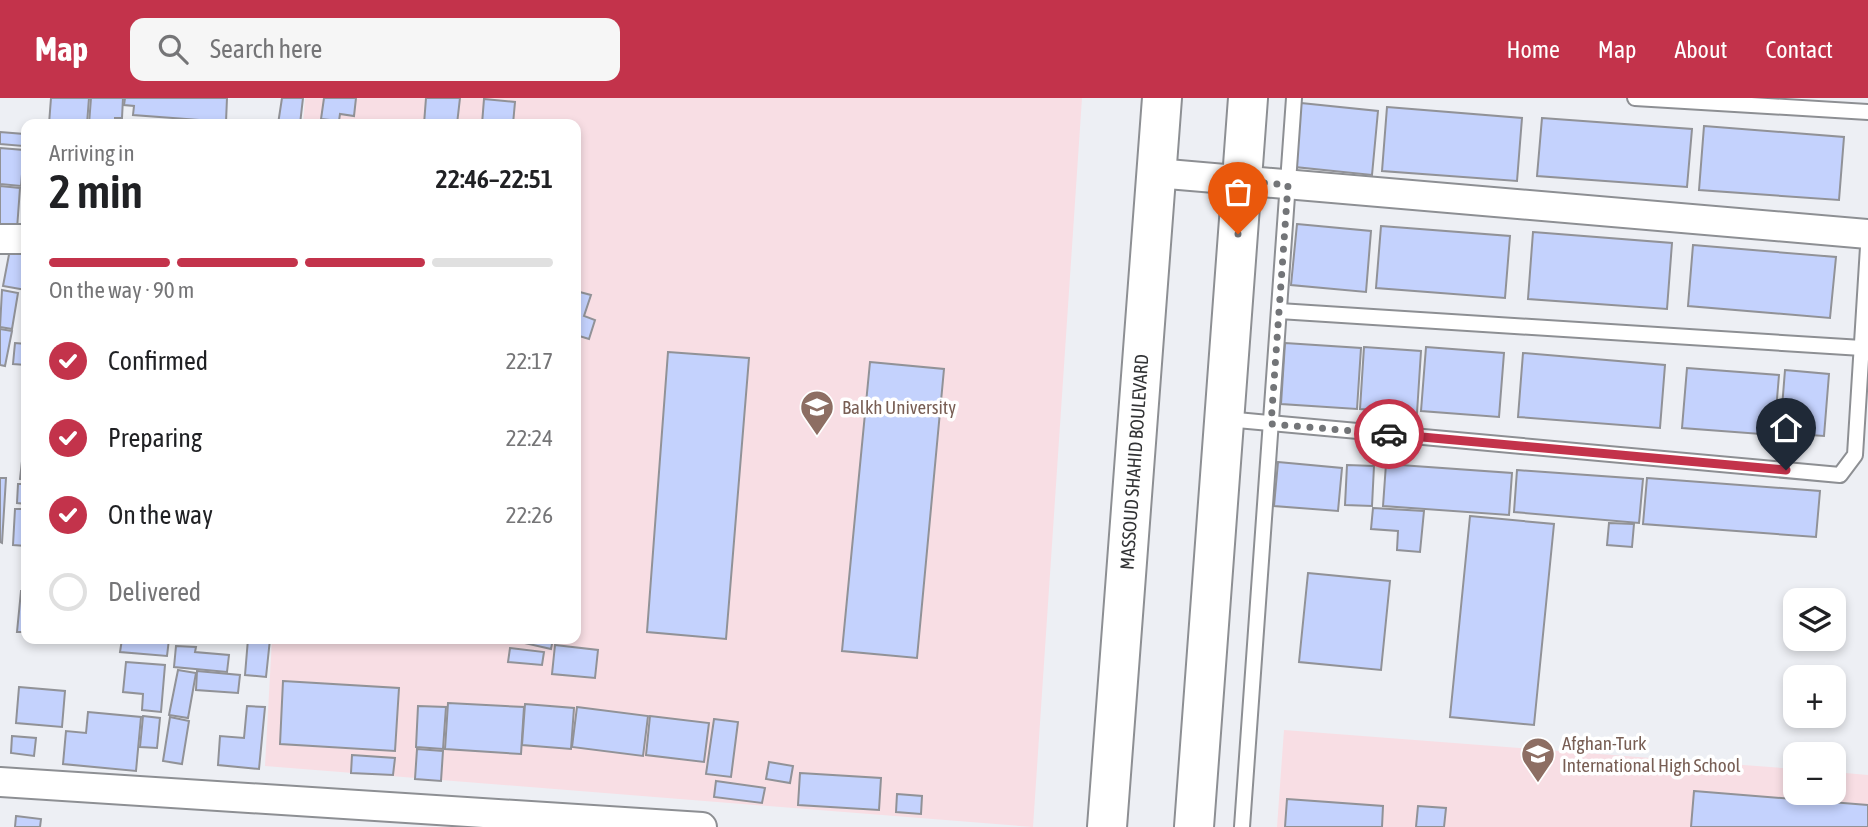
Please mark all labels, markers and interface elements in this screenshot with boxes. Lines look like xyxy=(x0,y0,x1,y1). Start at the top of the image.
search box xyxy=(130,18,620,81)
text: Map xyxy=(35,30,88,68)
icon: search xyxy=(154,30,192,68)
text: Search here xyxy=(210,34,322,64)
text: Home xyxy=(1506,36,1560,63)
text: Map xyxy=(1598,36,1636,63)
text: About xyxy=(1674,36,1727,63)
text: Contact xyxy=(1765,36,1833,63)
text: Arriving in xyxy=(49,140,135,166)
pin xyxy=(1208,162,1268,234)
text: 22:46–22:51 xyxy=(436,164,553,194)
text: 2 min xyxy=(49,165,143,218)
icon: bag xyxy=(1219,173,1257,211)
text: On the way · 90 m xyxy=(49,277,194,303)
icon: check xyxy=(49,342,87,380)
text: Confirmed xyxy=(108,346,208,376)
text: 22:17 xyxy=(506,348,553,374)
street label: MASSOUD SHAHID BOULEVARD xyxy=(1115,353,1153,571)
school or university icon: Balkh University xyxy=(798,388,836,437)
place label: Balkh University xyxy=(842,396,956,418)
pin xyxy=(1756,398,1816,470)
courier xyxy=(1354,399,1424,469)
icon: home xyxy=(1767,409,1805,447)
icon: car xyxy=(1370,415,1408,453)
icon: check xyxy=(49,419,87,457)
text: Preparing xyxy=(108,423,202,453)
text: 22:24 xyxy=(506,425,553,451)
icon: check xyxy=(49,496,87,534)
text: On the way xyxy=(108,500,213,530)
text: 22:26 xyxy=(506,502,553,528)
text: Delivered xyxy=(108,577,201,607)
map controls xyxy=(1783,588,1846,805)
button: layers xyxy=(1783,588,1846,651)
button: + xyxy=(1783,665,1846,728)
place label: Afghan-Turk International High School xyxy=(1562,732,1741,776)
school or university icon: Afghan-Turk International High School xyxy=(1519,735,1557,784)
button: − xyxy=(1783,742,1846,805)

